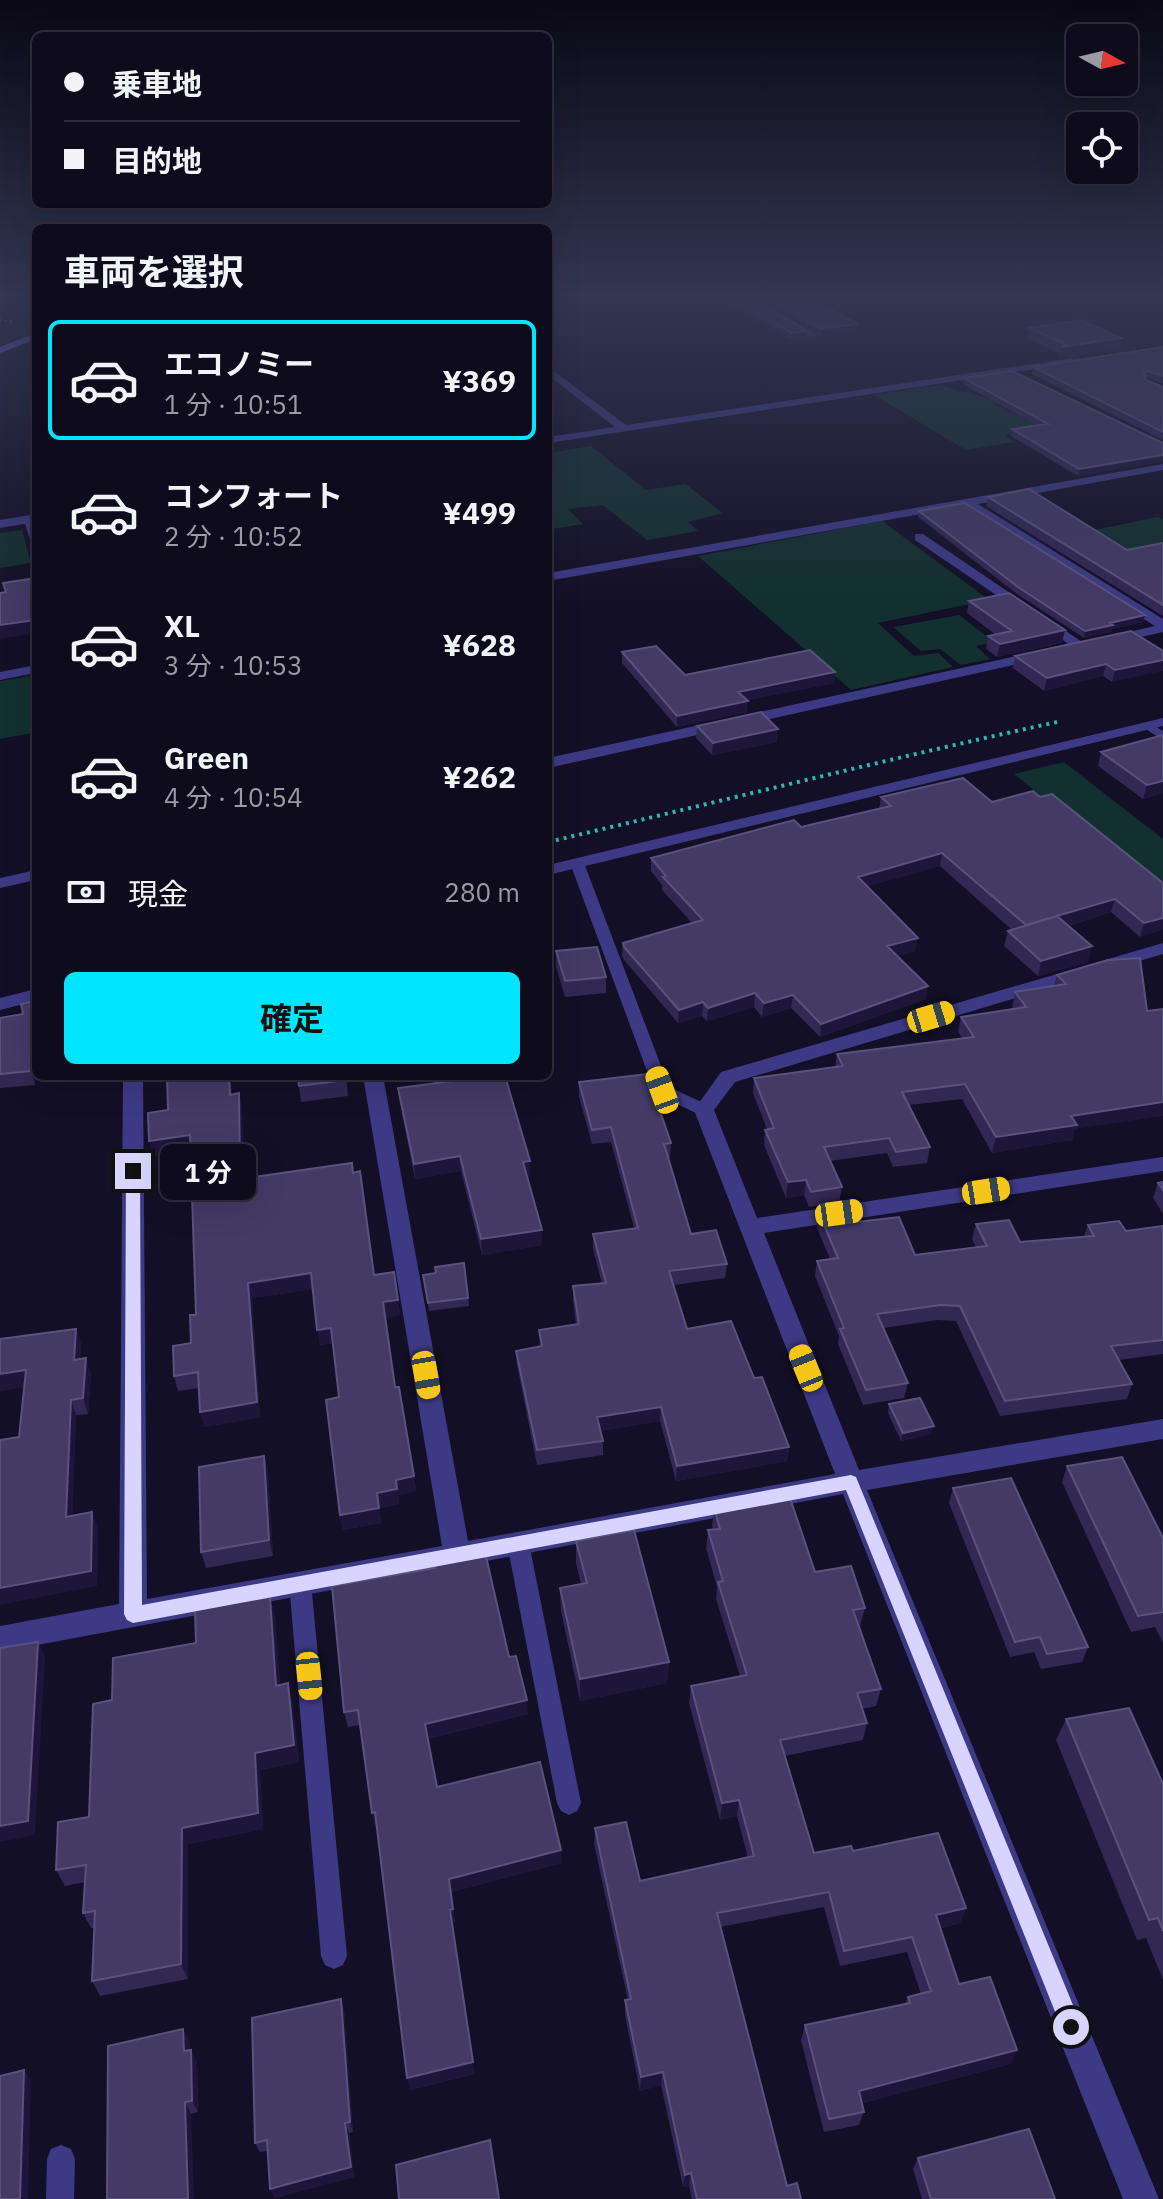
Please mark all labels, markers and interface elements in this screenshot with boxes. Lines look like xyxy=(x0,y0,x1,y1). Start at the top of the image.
north arrow xyxy=(1066,24,1138,96)
map controls xyxy=(1066,24,1138,184)
text: 乗車地 xyxy=(112,64,202,103)
button: locate xyxy=(1066,112,1138,184)
text: 目的地 xyxy=(112,141,202,180)
text: 車両を選択 xyxy=(64,248,244,295)
icon: car xyxy=(68,344,140,416)
text: エコノミー xyxy=(164,344,314,383)
text: ¥369 xyxy=(443,361,516,400)
text: 1 分 · 10:51 xyxy=(164,387,302,421)
icon: car xyxy=(68,476,140,548)
text: コンフォート xyxy=(164,476,343,515)
text: ¥499 xyxy=(443,493,516,532)
text: 2 分 · 10:52 xyxy=(164,519,302,553)
text: XL xyxy=(164,606,200,645)
icon: car xyxy=(68,608,140,680)
text: ¥628 xyxy=(443,625,516,664)
text: 3 分 · 10:53 xyxy=(164,648,302,682)
text: Green xyxy=(164,738,249,777)
icon: car xyxy=(68,740,140,812)
text: ¥262 xyxy=(443,757,516,796)
text: 4 分 · 10:54 xyxy=(164,780,302,814)
icon: cash xyxy=(64,870,108,914)
text: 現金 xyxy=(128,874,188,913)
text: 280 m xyxy=(444,875,520,909)
button: 確定 xyxy=(64,972,520,1064)
car xyxy=(905,999,957,1035)
car xyxy=(643,1063,681,1117)
callout: 1 分 xyxy=(161,1143,257,1199)
route end xyxy=(115,1153,151,1189)
text: 1 分 xyxy=(184,1155,232,1189)
car xyxy=(960,1175,1012,1207)
car xyxy=(814,1198,864,1228)
car xyxy=(786,1341,826,1395)
car xyxy=(410,1349,442,1401)
car xyxy=(295,1651,323,1701)
route start xyxy=(1053,2009,1089,2045)

